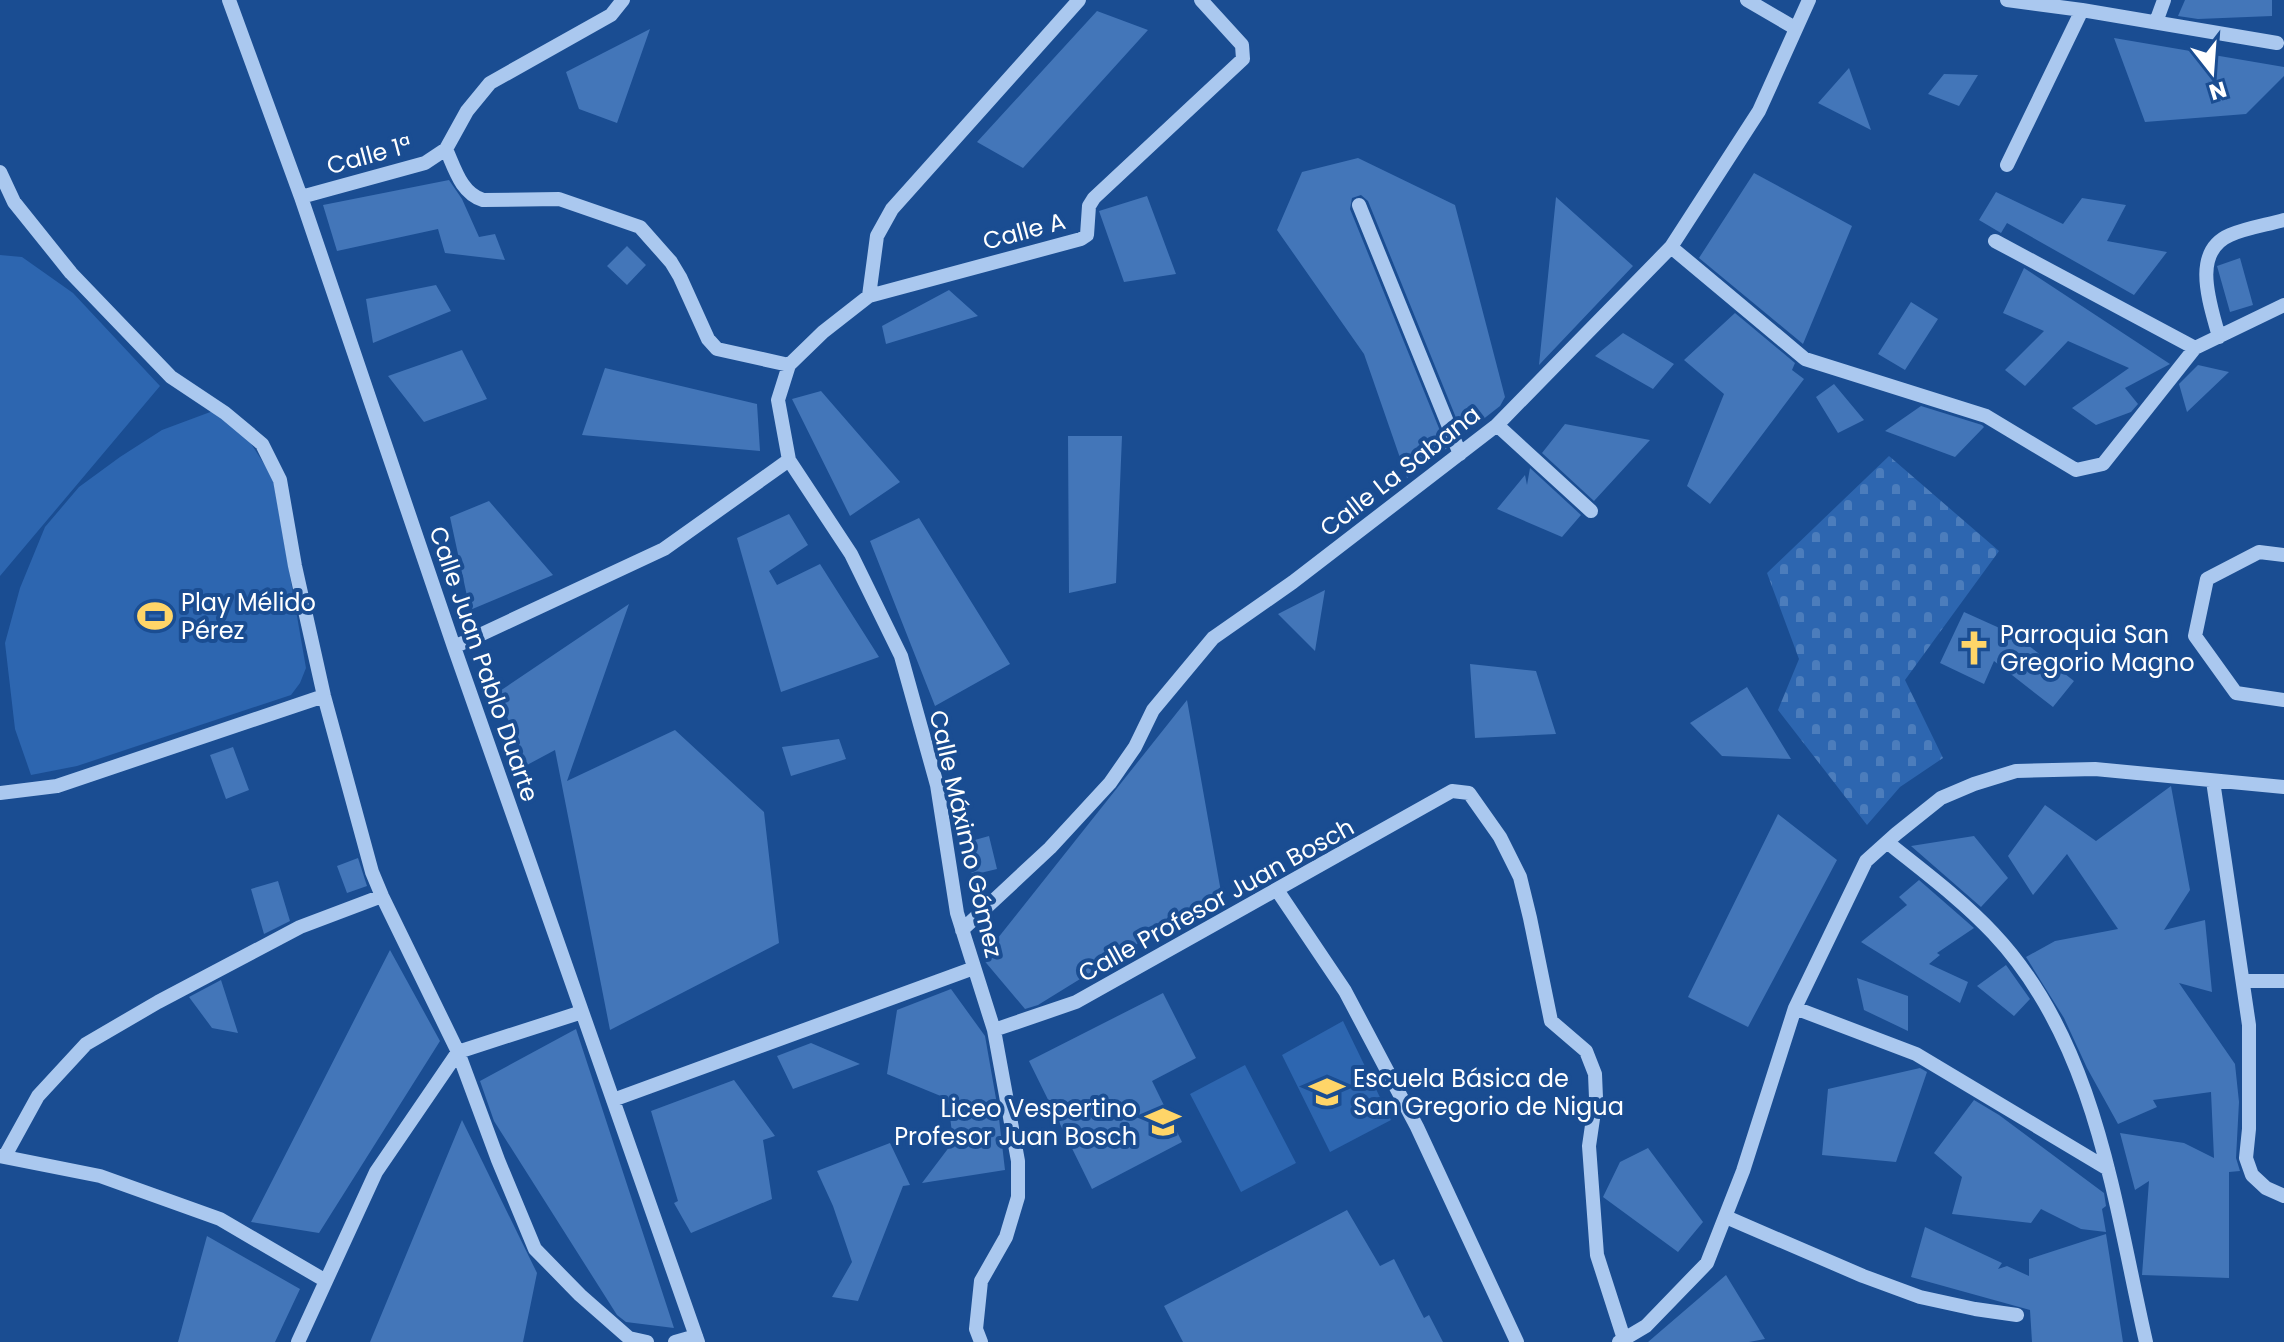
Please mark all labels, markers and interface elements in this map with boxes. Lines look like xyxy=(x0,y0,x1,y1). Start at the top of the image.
north arrow xyxy=(2172,32,2252,112)
text: N xyxy=(2205,73,2230,108)
street label: Calle 1ª xyxy=(323,128,415,182)
street label: Calle A xyxy=(979,204,1069,258)
street label: Calle La Sabana xyxy=(1313,398,1487,544)
street label: Calle Juan Pablo Duarte xyxy=(421,522,547,806)
place label: Play Mélido Pérez xyxy=(181,586,316,647)
sports icon: Play Mélido Pérez xyxy=(136,597,174,635)
place label: Parroquia San Gregorio Magno xyxy=(2000,618,2195,679)
church icon: Parroquia San Gregorio Magno xyxy=(1955,629,1993,667)
street label: Calle Máximo Gómez xyxy=(921,707,1011,961)
street label: Calle Profesor Juan Bosch xyxy=(1072,810,1360,990)
place label: Escuela Básica de San Gregorio de Nigua xyxy=(1353,1062,1624,1123)
school or university icon: Escuela Básica de San Gregorio de Nigua xyxy=(1308,1073,1346,1111)
place label: Liceo Vespertino Profesor Juan Bosch xyxy=(894,1092,1137,1153)
school or university icon: Liceo Vespertino Profesor Juan Bosch xyxy=(1144,1103,1182,1141)

